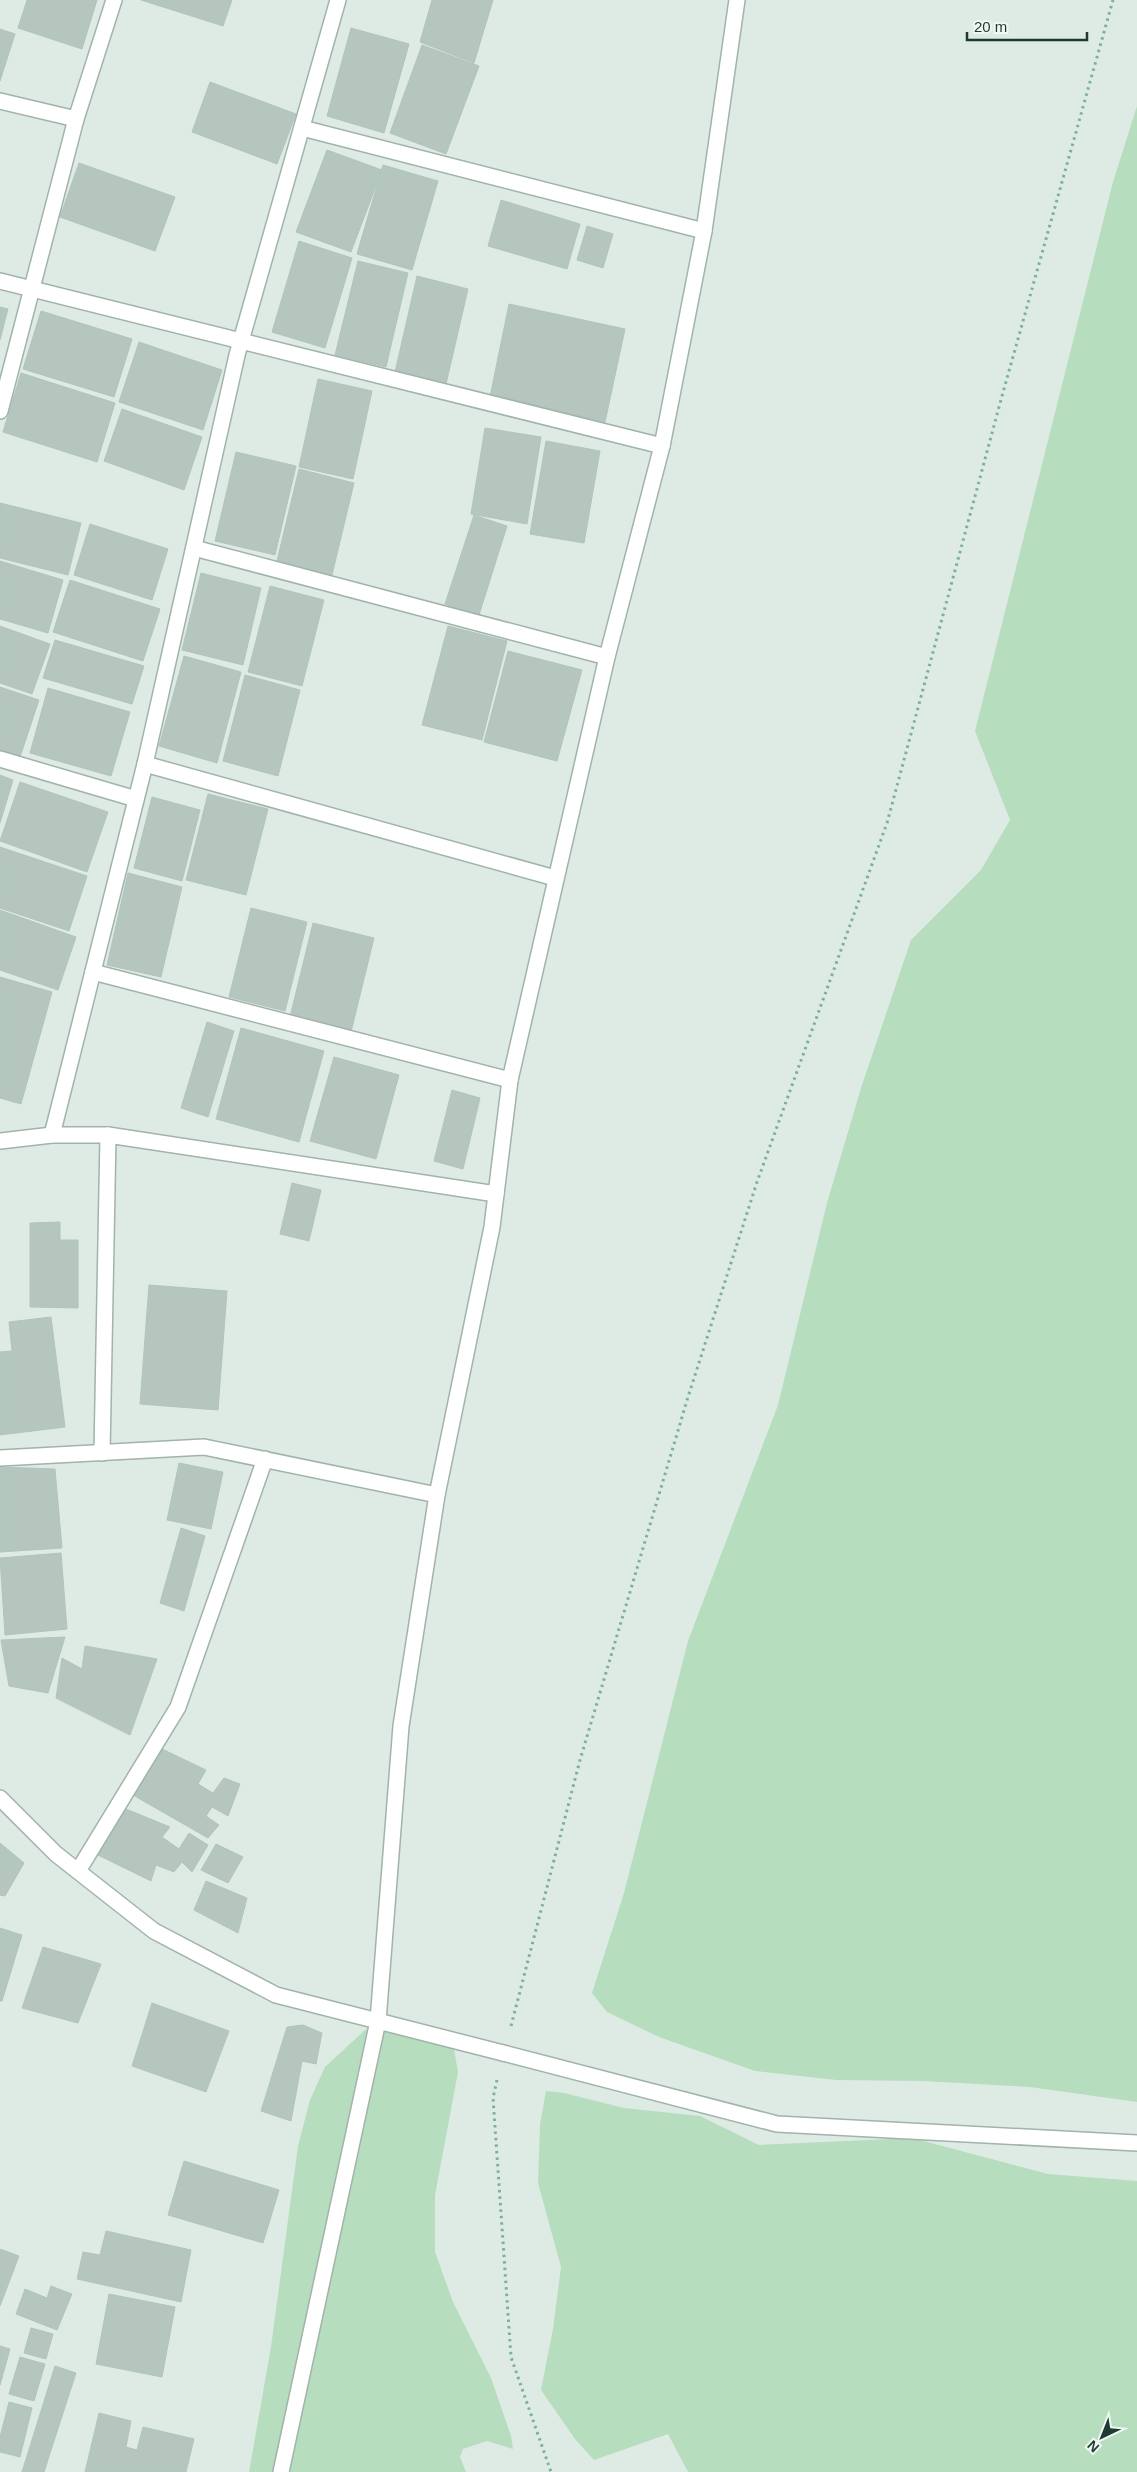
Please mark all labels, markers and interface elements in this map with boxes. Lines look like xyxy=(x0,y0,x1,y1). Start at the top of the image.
scale bar xyxy=(967,10,1087,42)
text: 20 m xyxy=(974,18,1007,35)
north arrow xyxy=(1077,2412,1127,2462)
text: N xyxy=(1084,2437,1102,2456)

